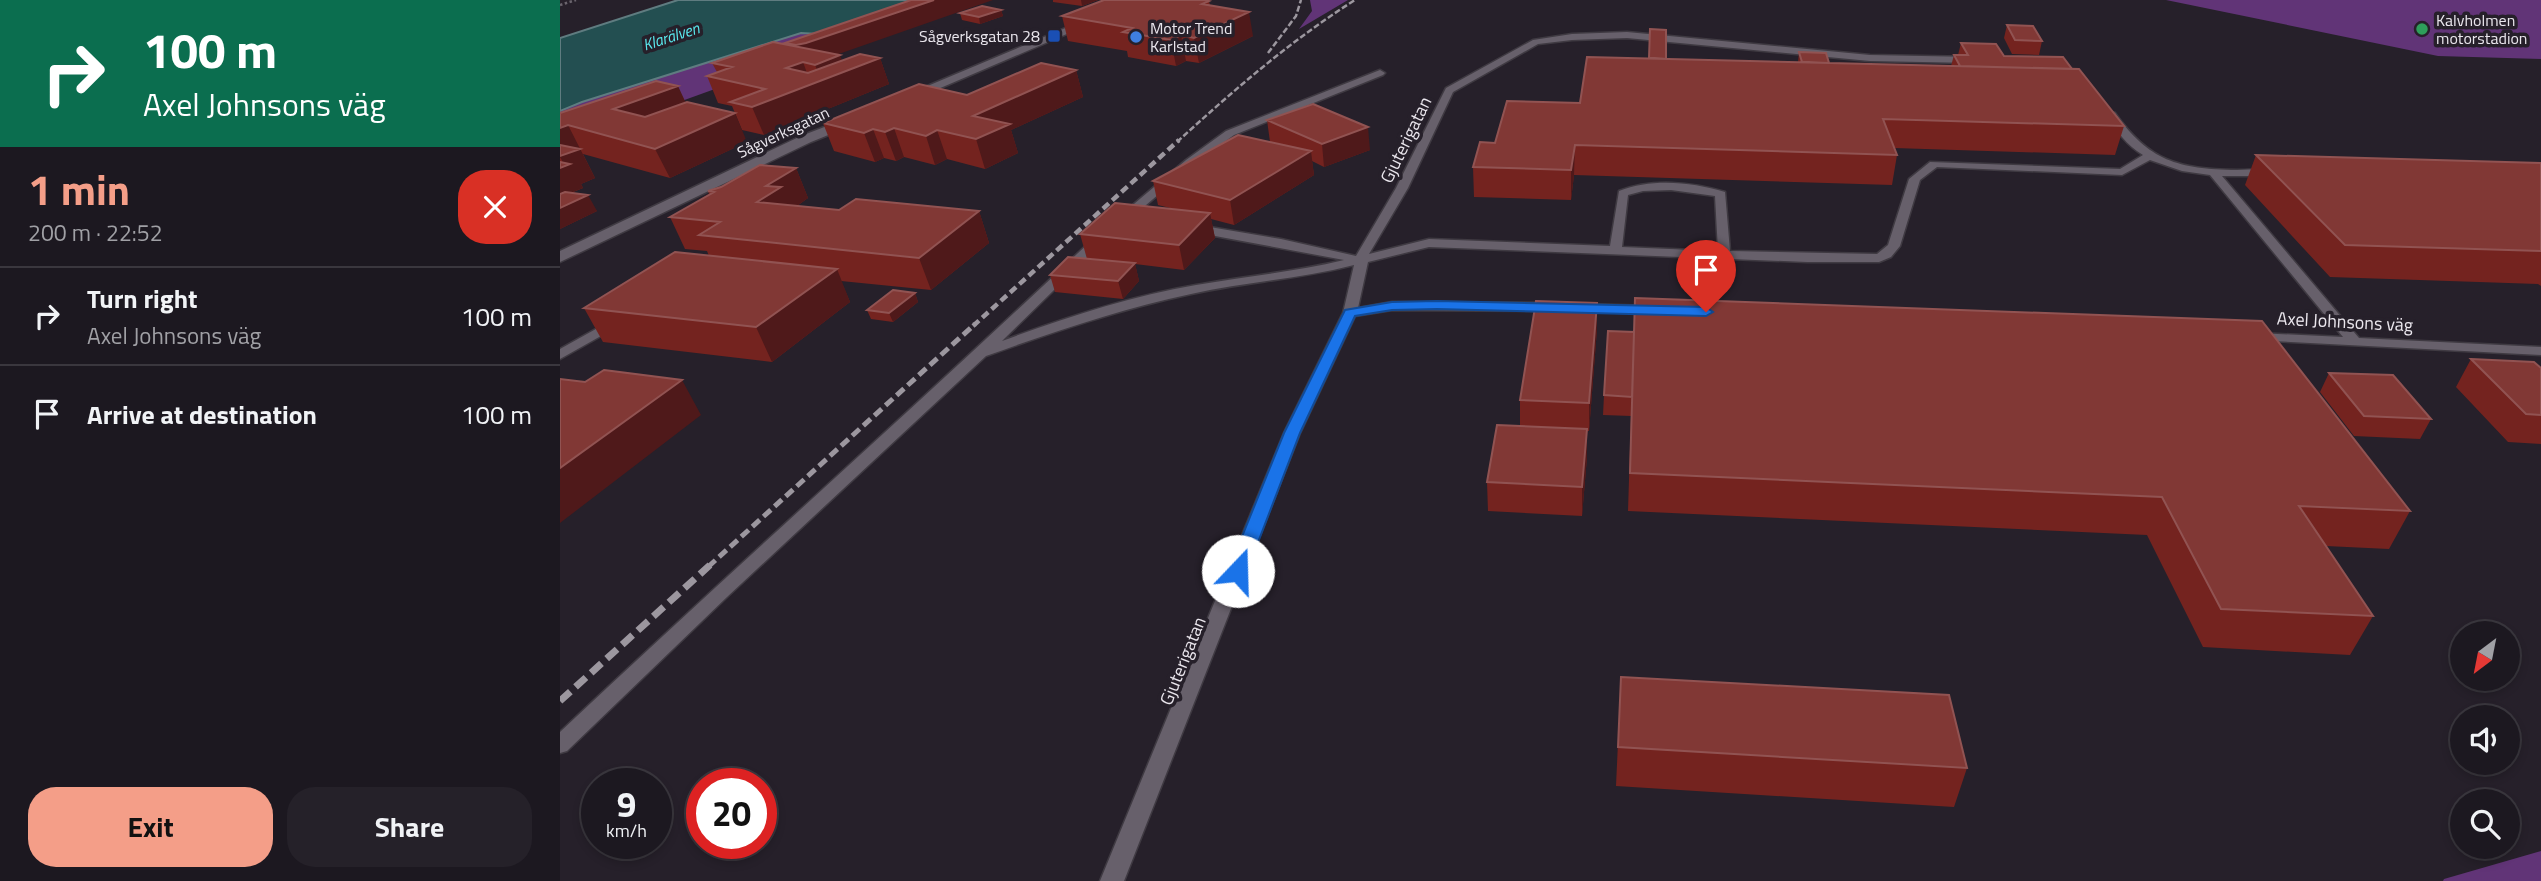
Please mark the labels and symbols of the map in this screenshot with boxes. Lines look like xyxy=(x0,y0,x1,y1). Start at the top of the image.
place label: Kalvholmen motorstadion xyxy=(2436,8,2527,50)
water label: Klarälven xyxy=(639,15,703,56)
place label: Motor Trend Karlstad xyxy=(1150,16,1232,58)
marker: Kalvholmen motorstadion xyxy=(2414,21,2430,37)
place label: Sågverksgatan 28 xyxy=(919,24,1040,48)
marker: Sågverksgatan 28 xyxy=(1046,28,1062,44)
marker: Motor Trend Karlstad xyxy=(1128,29,1144,45)
street label: Gjuterigatan xyxy=(1373,92,1438,188)
street label: Sågverksgatan xyxy=(733,100,833,164)
pin xyxy=(1676,240,1736,312)
street label: Axel Johnsons väg xyxy=(2276,304,2414,339)
position arrow xyxy=(1201,534,1275,608)
street label: Gjuterigatan xyxy=(1153,612,1213,709)
north arrow xyxy=(2450,621,2520,691)
speed limit sign: 20 xyxy=(686,768,777,859)

